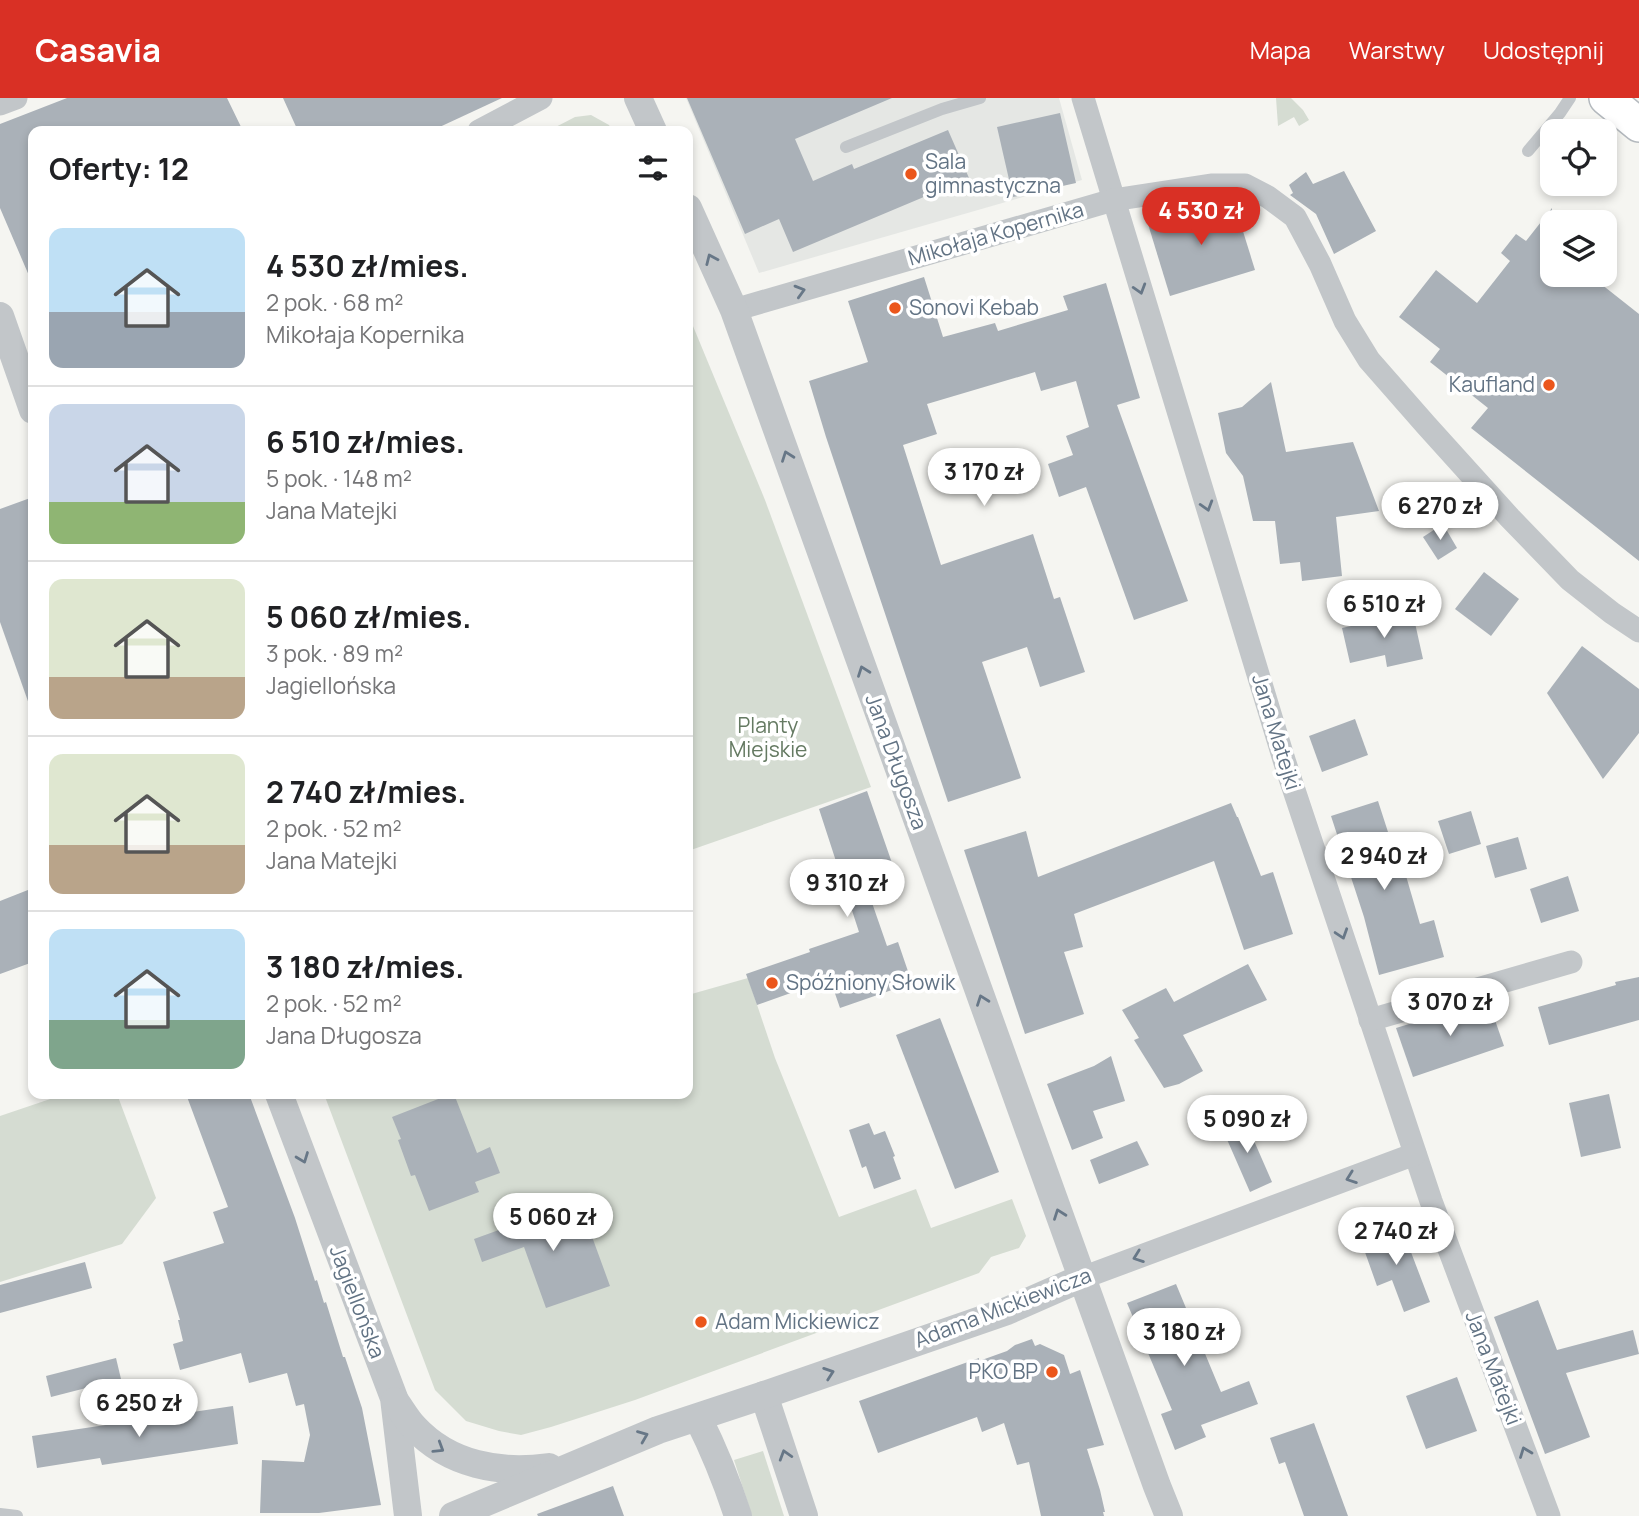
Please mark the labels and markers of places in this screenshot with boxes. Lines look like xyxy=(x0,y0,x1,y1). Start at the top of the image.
place label: Sala gimnastyczna xyxy=(925,147,1061,199)
marker: Sala gimnastyczna xyxy=(903,166,919,182)
pin: 4 530 zł xyxy=(1129,188,1273,247)
place label: Sonovi Kebab xyxy=(909,293,1039,321)
marker: Sonovi Kebab xyxy=(887,300,903,316)
place label: Kaufland xyxy=(1449,370,1535,398)
marker: Kaufland xyxy=(1541,377,1557,393)
pin: 3 170 zł xyxy=(912,448,1056,508)
pin: 6 270 zł xyxy=(1368,482,1512,542)
pin: 6 510 zł xyxy=(1312,580,1456,640)
pin: 2 940 zł xyxy=(1312,832,1456,892)
pin: 9 310 zł xyxy=(775,860,919,919)
place label: Spóźniony Słowik xyxy=(786,968,956,996)
marker: Spóźniony Słowik xyxy=(764,975,780,991)
pin: 3 070 zł xyxy=(1378,978,1522,1038)
pin: 5 090 zł xyxy=(1175,1096,1319,1155)
pin: 5 060 zł xyxy=(481,1194,625,1253)
pin: 2 740 zł xyxy=(1324,1208,1468,1267)
place label: Adam Mickiewicz xyxy=(715,1307,880,1335)
pin: 3 180 zł xyxy=(1112,1308,1256,1368)
marker: Adam Mickiewicz xyxy=(693,1314,709,1330)
place label: PKO BP xyxy=(969,1357,1038,1385)
marker: PKO BP xyxy=(1044,1364,1060,1380)
pin: 6 250 zł xyxy=(67,1380,211,1439)

